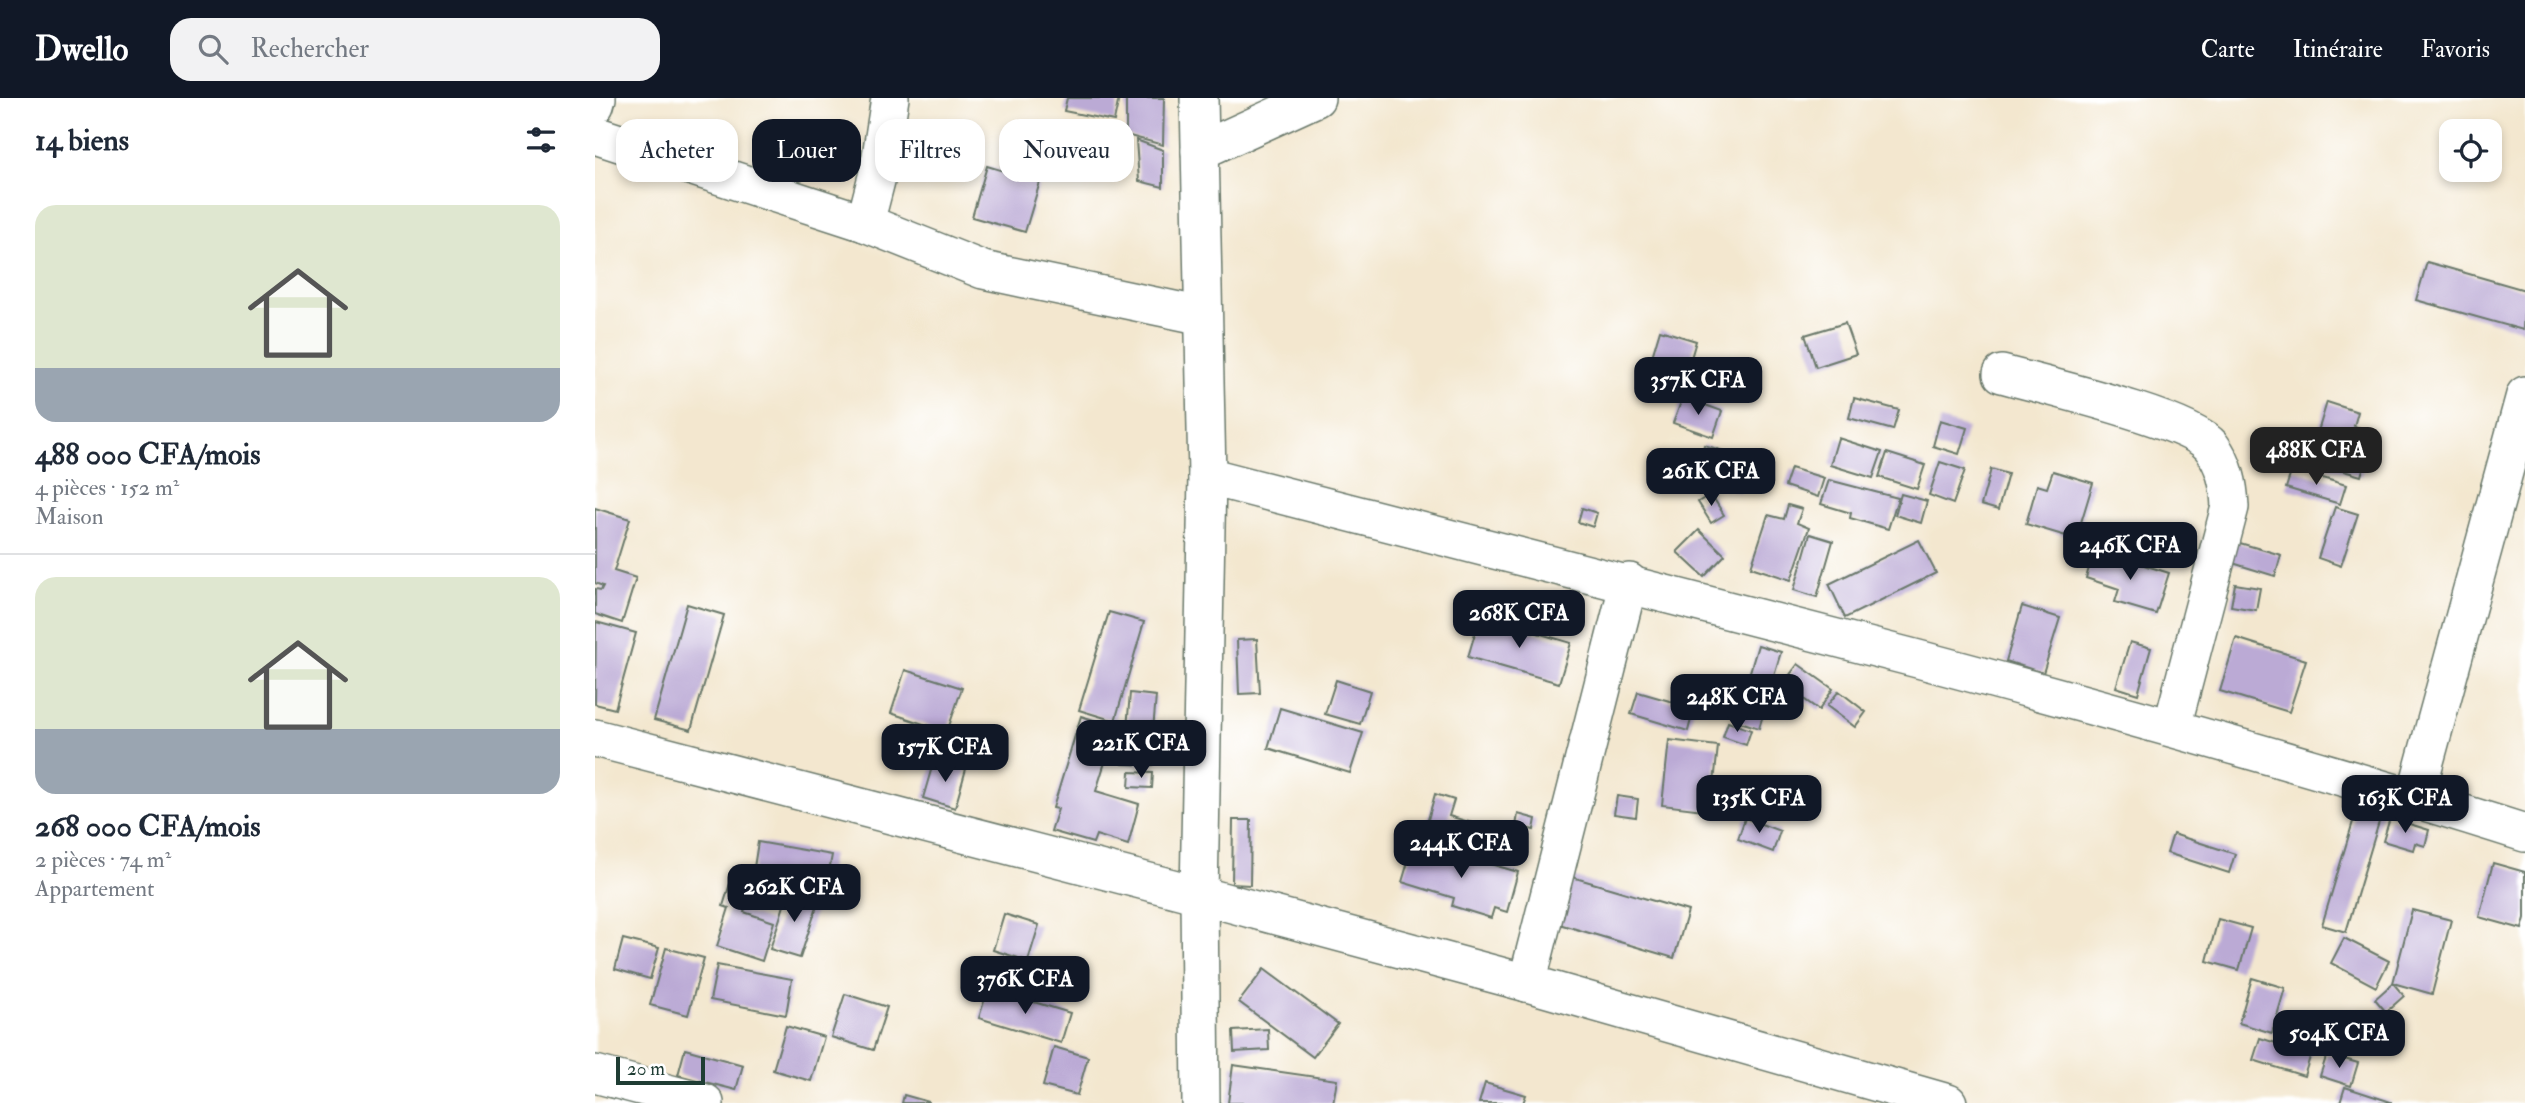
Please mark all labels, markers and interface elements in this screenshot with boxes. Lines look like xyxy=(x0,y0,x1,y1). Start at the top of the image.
search box xyxy=(170,18,660,81)
text: Dwello xyxy=(35,29,128,70)
icon: search xyxy=(194,30,232,68)
text: Rechercher xyxy=(250,33,369,65)
text: Carte xyxy=(2201,34,2255,65)
text: Itinéraire xyxy=(2293,34,2383,65)
text: Favoris xyxy=(2421,34,2490,65)
chip: Acheter xyxy=(616,119,738,182)
chip: Louer xyxy=(752,119,861,182)
chip: Filtres xyxy=(875,119,985,182)
chip: Nouveau xyxy=(999,119,1134,182)
map controls xyxy=(2439,119,2502,182)
button: locate xyxy=(2439,119,2502,182)
icon: filters xyxy=(522,121,560,159)
text: 14 biens xyxy=(35,122,129,159)
icon: home xyxy=(235,250,361,376)
pin: 357K CFA xyxy=(1626,358,1770,417)
text: 357K CFA xyxy=(1650,365,1746,394)
pin: 488K CFA xyxy=(2244,428,2388,487)
text: 488K CFA xyxy=(2266,435,2366,464)
text: 488 000 CFA/mois xyxy=(35,436,261,473)
pin: 261K CFA xyxy=(1639,448,1783,508)
text: 261K CFA xyxy=(1662,456,1760,485)
text: 4 pièces · 152 m² xyxy=(35,473,179,502)
text: Maison xyxy=(35,502,104,531)
pin: 246K CFA xyxy=(2058,522,2202,582)
text: 246K CFA xyxy=(2079,530,2181,559)
pin: 268K CFA xyxy=(1447,590,1591,650)
text: 268K CFA xyxy=(1469,598,1569,627)
icon: home xyxy=(235,622,361,748)
pin: 248K CFA xyxy=(1665,674,1809,734)
text: 248K CFA xyxy=(1687,682,1787,711)
pin: 221K CFA xyxy=(1069,720,1213,780)
pin: 157K CFA xyxy=(873,724,1017,784)
text: 221K CFA xyxy=(1092,728,1190,757)
text: 157K CFA xyxy=(898,732,992,761)
pin: 135K CFA xyxy=(1687,776,1831,835)
pin: 163K CFA xyxy=(2333,776,2477,835)
text: 135K CFA xyxy=(1712,783,1806,812)
text: 163K CFA xyxy=(2358,783,2452,812)
text: 268 000 CFA/mois xyxy=(35,808,261,845)
pin: 244K CFA xyxy=(1389,820,1533,880)
text: 244K CFA xyxy=(1410,828,1512,857)
text: 2 pièces · 74 m² xyxy=(35,845,171,874)
pin: 262K CFA xyxy=(722,864,866,924)
text: 262K CFA xyxy=(744,872,844,901)
text: Appartement xyxy=(35,874,155,903)
pin: 376K CFA xyxy=(953,956,1097,1016)
text: 376K CFA xyxy=(976,964,1074,993)
pin: 504K CFA xyxy=(2267,1010,2411,1070)
text: 504K CFA xyxy=(2289,1018,2389,1047)
scale bar xyxy=(616,1054,705,1086)
text: 20 m xyxy=(627,1057,665,1081)

